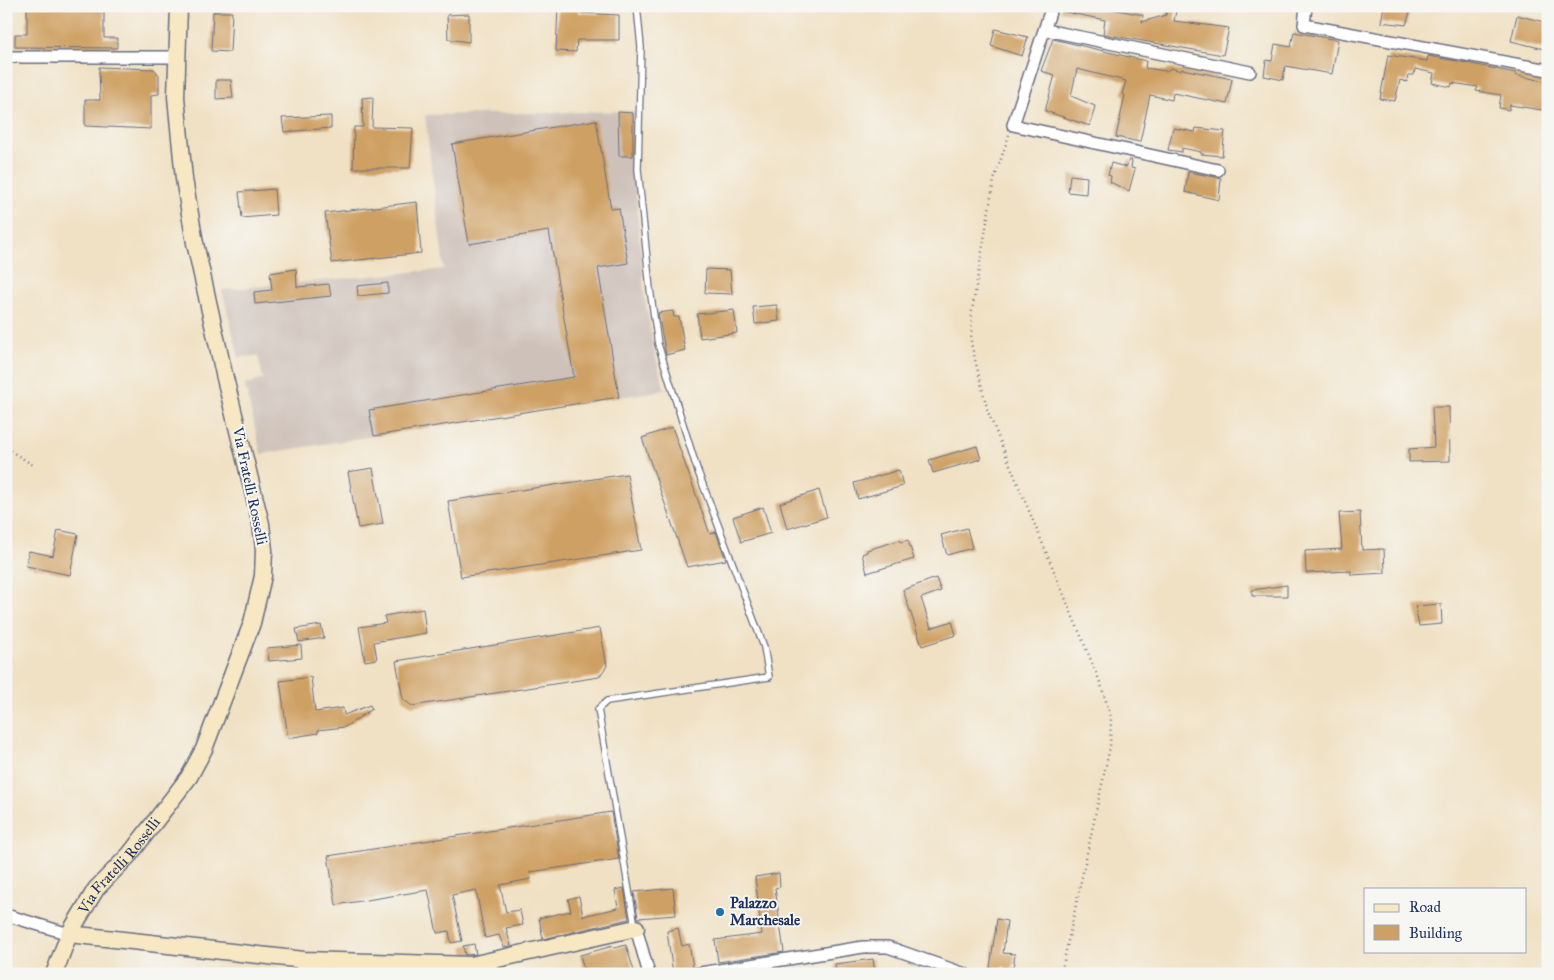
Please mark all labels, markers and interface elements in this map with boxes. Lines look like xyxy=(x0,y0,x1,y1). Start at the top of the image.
street label: Via Fratelli Rosselli xyxy=(229,424,271,547)
street label: Via Fratelli Rosselli xyxy=(74,814,164,918)
legend xyxy=(1364,888,1526,952)
place label: Palazzo Marchesale xyxy=(730,894,801,929)
text: Road xyxy=(1409,898,1441,916)
marker: Palazzo Marchesale xyxy=(714,906,726,918)
text: Building xyxy=(1409,924,1463,942)

